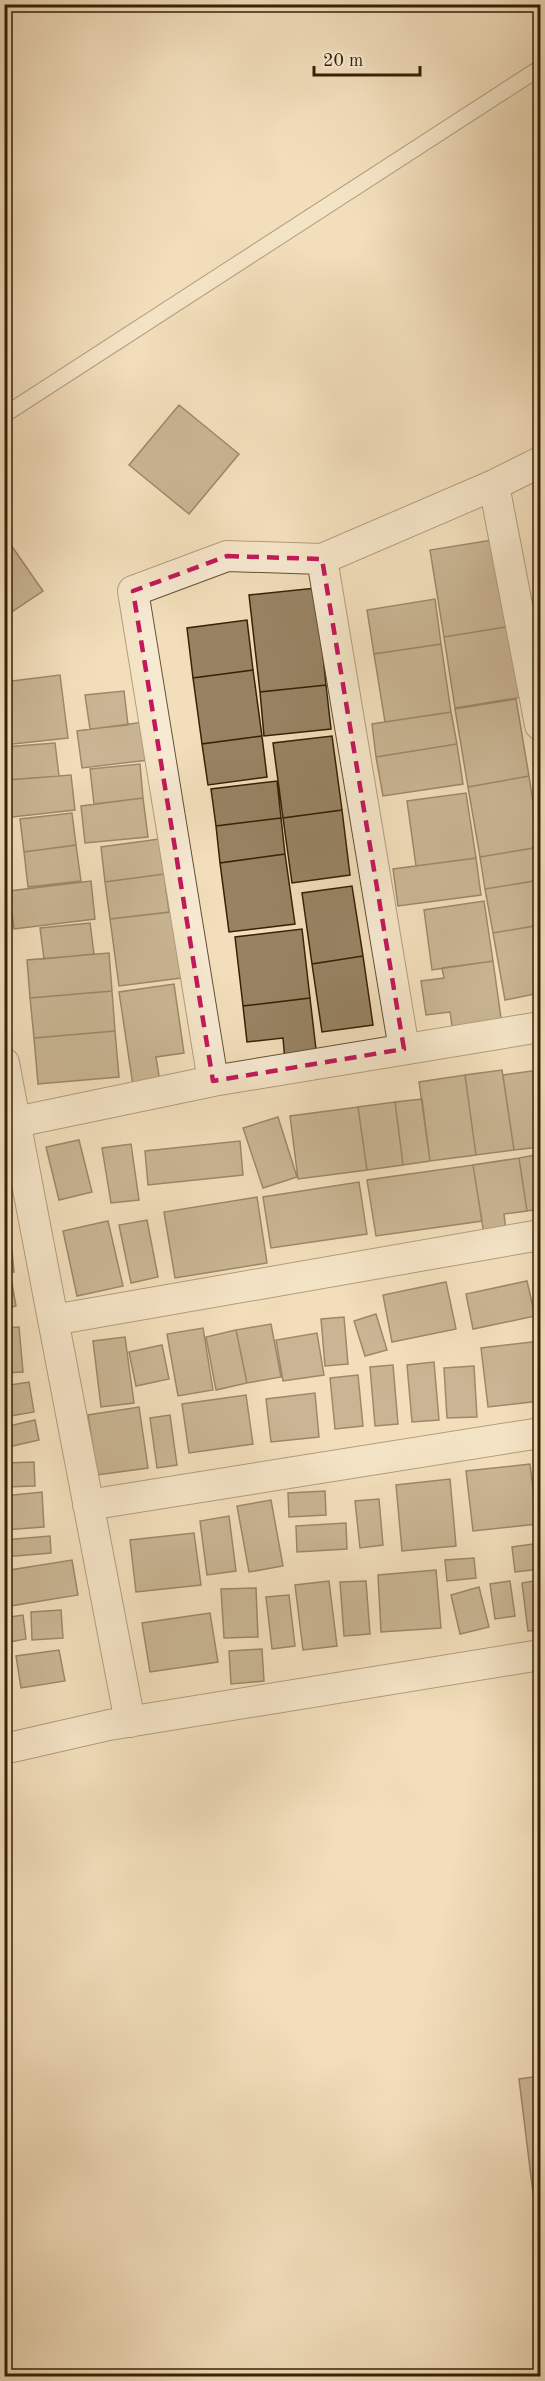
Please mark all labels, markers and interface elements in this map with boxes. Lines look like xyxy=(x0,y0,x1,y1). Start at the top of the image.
scale bar xyxy=(314,39,420,77)
text: 20 m xyxy=(323,52,363,70)

